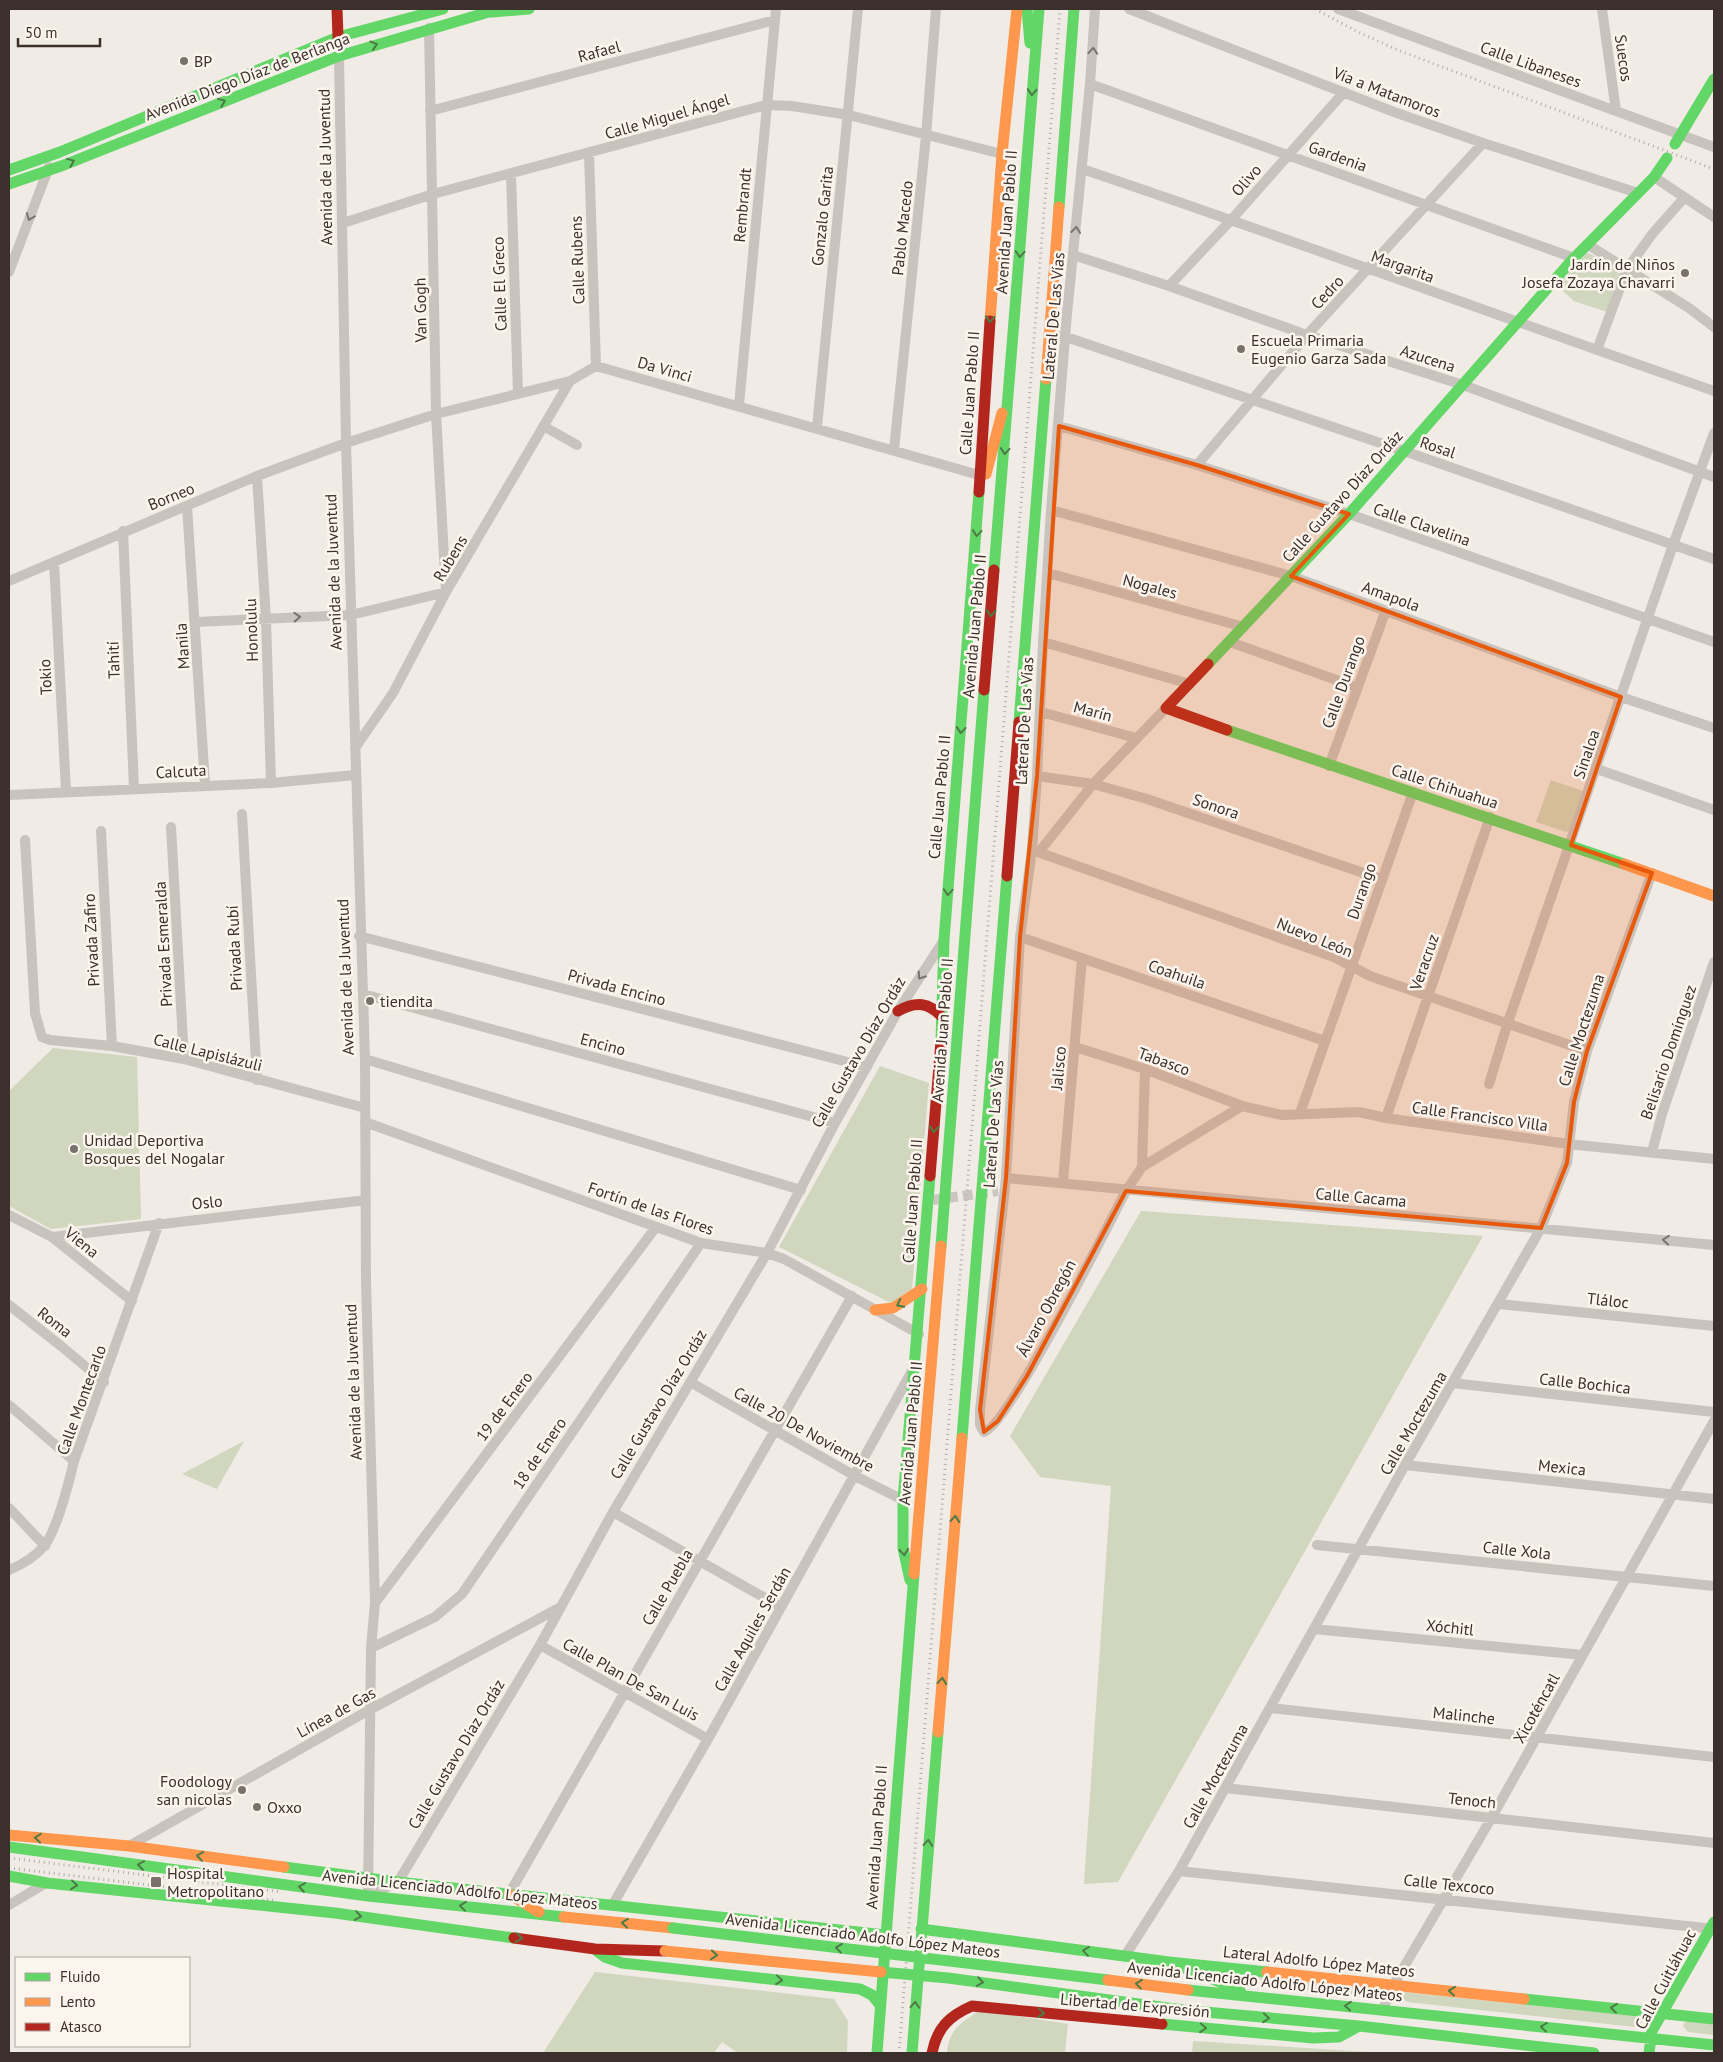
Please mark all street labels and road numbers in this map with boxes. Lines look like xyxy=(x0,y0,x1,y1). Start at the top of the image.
street label: Avenida Diego Díaz de Berlanga xyxy=(142,28,352,124)
street label: Suecos xyxy=(1611,33,1637,83)
street label: Rafael xyxy=(576,36,623,66)
street label: Calle Libaneses xyxy=(1478,36,1585,92)
street label: Vía a Matamoros xyxy=(1330,62,1444,122)
street label: Avenida de la Juventud xyxy=(314,89,336,245)
street label: Calle Miguel Ángel xyxy=(602,89,732,143)
street label: Gardenia xyxy=(1306,136,1370,176)
street label: Avenida Juan Pablo II xyxy=(991,149,1021,295)
street label: Olivo xyxy=(1227,160,1265,200)
street label: Gonzalo Garita xyxy=(807,165,837,267)
street label: Rembrandt xyxy=(729,166,755,243)
street label: Pablo Macedo xyxy=(887,180,917,276)
street label: Calle Rubens xyxy=(565,215,589,305)
street label: Calle El Greco xyxy=(487,236,511,332)
street label: Margarita xyxy=(1369,245,1437,287)
street label: Lateral De Las Vías xyxy=(1037,251,1069,381)
street label: Cedro xyxy=(1306,271,1348,313)
street label: Van Gogh xyxy=(409,277,431,344)
street label: Calle Juan Pablo II xyxy=(955,330,983,456)
street label: Azucena xyxy=(1398,340,1458,376)
street label: Da Vinci xyxy=(635,352,695,386)
street label: Calle Gustavo Díaz Ordáz xyxy=(1277,426,1407,566)
street label: Rosal xyxy=(1417,432,1459,463)
street label: Borneo xyxy=(145,478,197,514)
street label: Avenida de la Juventud xyxy=(320,493,346,651)
street label: Calle Clavelina xyxy=(1371,498,1473,550)
street label: Rubens xyxy=(428,531,472,585)
street label: Avenida Juan Pablo II xyxy=(958,553,990,699)
street label: Nogales xyxy=(1121,569,1180,603)
street label: Amapola xyxy=(1359,576,1423,616)
street label: Honolulu xyxy=(240,598,262,662)
street label: Manila xyxy=(170,622,194,670)
street label: Calle Durango xyxy=(1317,633,1369,731)
street label: Tahití xyxy=(102,641,124,679)
street label: Lateral De Las Vías xyxy=(1011,656,1037,786)
street label: Tokio xyxy=(34,659,56,695)
street label: Marín xyxy=(1072,696,1114,726)
street label: Sinaloa xyxy=(1568,727,1604,781)
street label: Calle Juan Pablo II xyxy=(924,734,954,860)
street label: Calle Chihuahua xyxy=(1389,759,1501,813)
street label: Calcuta xyxy=(155,760,207,782)
street label: Sonora xyxy=(1190,789,1242,823)
street label: Durango xyxy=(1342,860,1380,922)
street label: Privada Esmeralda xyxy=(150,881,176,1007)
street label: Privada Zafiro xyxy=(79,893,103,987)
street label: Avenida de la Juventud xyxy=(332,898,358,1056)
street label: Privada Rubí xyxy=(222,905,246,991)
street label: Nuevo León xyxy=(1274,913,1356,961)
street label: Veracruz xyxy=(1405,931,1443,994)
street label: Coahuila xyxy=(1146,955,1208,993)
street label: Avenida Juan Pablo II xyxy=(927,957,957,1103)
street label: Privada Encino xyxy=(566,964,668,1010)
street label: Calle Moctezuma xyxy=(1553,971,1609,1089)
street label: Calle Gustavo Díaz Ordáz xyxy=(807,973,909,1131)
street label: Belisario Domínguez xyxy=(1636,982,1700,1122)
street label: Encino xyxy=(578,1028,628,1060)
street label: Calle Lapislázuli xyxy=(152,1029,264,1075)
street label: Tabasco xyxy=(1135,1042,1193,1080)
street label: Jalisco xyxy=(1046,1045,1070,1092)
street label: Lateral De Las Vías xyxy=(979,1059,1007,1189)
street label: Calle Francisco Villa xyxy=(1411,1097,1549,1135)
street label: Calle Juan Pablo II xyxy=(898,1138,926,1264)
street label: Fortín de las Flores xyxy=(585,1177,717,1239)
street label: Calle Cacama xyxy=(1315,1183,1407,1211)
street label: Oslo xyxy=(191,1190,223,1214)
street label: Viena xyxy=(60,1222,103,1262)
street label: Álvaro Obregón xyxy=(1012,1256,1080,1360)
street label: Tláloc xyxy=(1586,1288,1630,1312)
street label: Roma xyxy=(34,1302,76,1342)
street label: Avenida de la Juventud xyxy=(340,1303,366,1461)
street label: Calle Gustavo Díaz Ordáz xyxy=(605,1325,711,1483)
street label: Calle Montecarlo xyxy=(52,1342,110,1458)
street label: Avenida Juan Pablo II xyxy=(894,1360,926,1506)
street label: 19 de Enero xyxy=(471,1367,537,1445)
street label: Calle Moctezuma xyxy=(1375,1367,1451,1479)
street label: Calle Bochica xyxy=(1538,1368,1632,1398)
street label: Calle 20 De Noviembre xyxy=(730,1382,878,1476)
street label: 18 de Enero xyxy=(508,1413,570,1493)
street label: Mexica xyxy=(1537,1455,1587,1479)
street label: Calle Xola xyxy=(1482,1536,1552,1564)
street label: Calle Puebla xyxy=(637,1545,697,1629)
street label: Calle Aquiles Serdán xyxy=(709,1563,795,1695)
street label: Xóchitl xyxy=(1425,1615,1475,1639)
street label: Calle Plan De San Luis xyxy=(559,1633,703,1725)
street label: Xicoténcatl xyxy=(1509,1669,1564,1747)
street label: Calle Gustavo Díaz Ordáz xyxy=(403,1675,509,1833)
street label: Línea de Gas xyxy=(293,1682,379,1742)
street label: Malinche xyxy=(1432,1702,1496,1728)
street label: Calle Moctezuma xyxy=(1178,1720,1252,1832)
street label: Avenida Juan Pablo II xyxy=(861,1764,891,1910)
street label: Tenoch xyxy=(1447,1788,1497,1812)
street label: Avenida Licenciado Adolfo López Mateos xyxy=(321,1865,599,1913)
street label: Calle Texcoco xyxy=(1403,1869,1495,1899)
street label: Avenida Licenciado Adolfo López Mateos xyxy=(725,1908,1002,1962)
street label: Calle Cuitláhuac xyxy=(1630,1925,1700,2033)
street label: Lateral Adolfo López Mateos xyxy=(1222,1941,1416,1981)
street label: Avenida Licenciado Adolfo López Mateos xyxy=(1126,1957,1404,2005)
street label: Libertad de Expresión xyxy=(1059,1989,1211,2021)

